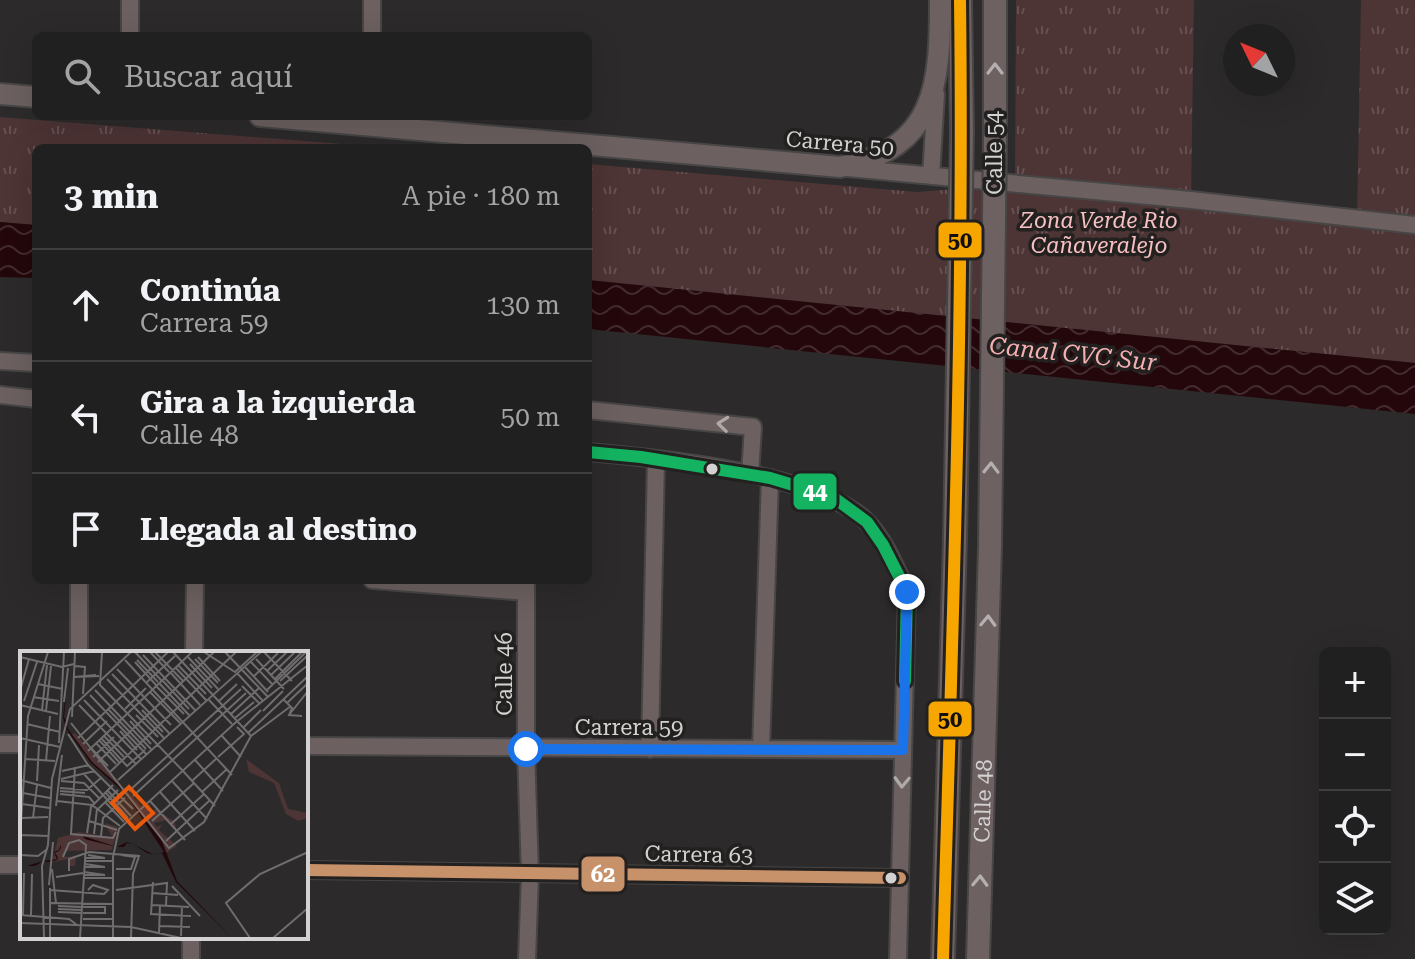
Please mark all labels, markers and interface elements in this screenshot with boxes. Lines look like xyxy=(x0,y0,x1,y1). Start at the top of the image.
north arrow xyxy=(1223,24,1295,96)
search box xyxy=(32,32,592,120)
icon: search xyxy=(60,54,104,98)
text: Buscar aquí xyxy=(124,59,293,94)
one-way arrow xyxy=(986,62,1004,75)
street label: Calle 54 xyxy=(982,111,1007,195)
street label: Carrera 50 xyxy=(785,126,895,161)
text: 3 min xyxy=(64,176,159,216)
text: A pie · 180 m xyxy=(402,181,560,211)
park label: Zona Verde Rio Cañaveralejo xyxy=(1019,208,1178,258)
line badge: 50 xyxy=(937,221,983,259)
text: 50 xyxy=(948,228,972,253)
text: Continúa xyxy=(140,273,280,308)
icon: ahead xyxy=(64,283,108,327)
text: 130 m xyxy=(486,290,560,320)
text: Carrera 59 xyxy=(140,308,268,338)
water label: Canal CVC Sur xyxy=(988,331,1158,377)
text: Gira a la izquierda xyxy=(140,385,416,420)
icon: left xyxy=(64,395,108,439)
text: 50 m xyxy=(501,402,560,432)
one-way arrow xyxy=(716,416,729,433)
text: Calle 48 xyxy=(140,420,239,450)
unlabelled marker xyxy=(704,461,720,477)
one-way arrow xyxy=(983,461,1000,474)
line badge: 44 xyxy=(792,472,838,511)
text: 44 xyxy=(803,479,828,504)
icon: arrive xyxy=(64,507,108,551)
text: Llegada al destino xyxy=(140,512,417,547)
route end xyxy=(889,574,925,610)
one-way arrow xyxy=(980,614,997,627)
street label: Calle 46 xyxy=(492,632,517,716)
map controls xyxy=(1319,647,1391,935)
button: + xyxy=(1319,647,1391,719)
inset map xyxy=(20,651,308,939)
line badge: 50 xyxy=(927,700,973,738)
text: 50 xyxy=(938,707,962,732)
street label: Carrera 59 xyxy=(575,715,683,740)
button: − xyxy=(1319,719,1391,791)
route start xyxy=(508,731,544,767)
street label: Calle 48 xyxy=(969,759,997,843)
one-way arrow xyxy=(894,776,911,789)
button: locate xyxy=(1319,791,1391,863)
street label: Carrera 63 xyxy=(644,841,753,868)
line badge: 62 xyxy=(580,855,626,893)
text: 62 xyxy=(591,862,615,887)
button: layers xyxy=(1319,863,1391,935)
unlabelled marker xyxy=(883,870,899,886)
one-way arrow xyxy=(972,874,989,887)

